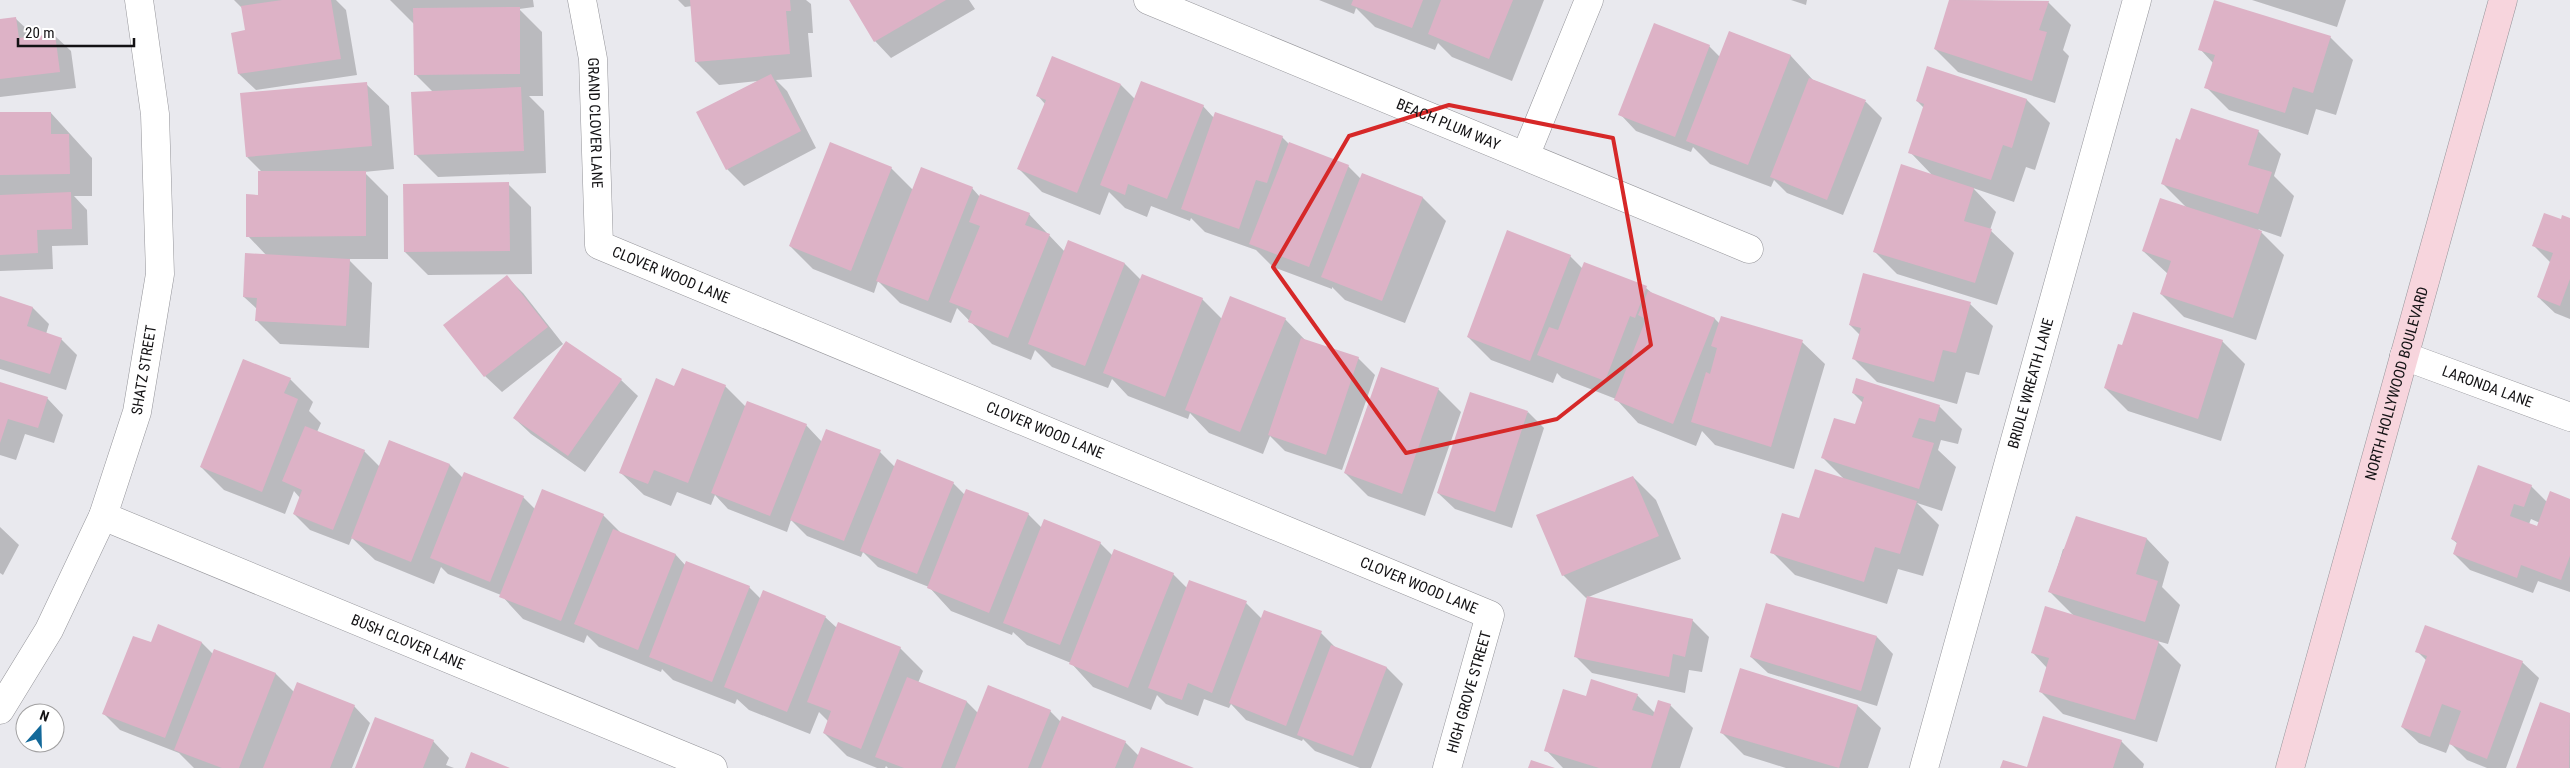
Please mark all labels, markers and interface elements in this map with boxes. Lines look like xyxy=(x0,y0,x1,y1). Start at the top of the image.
scale bar xyxy=(18,15,134,47)
text: 20 m xyxy=(25,24,55,42)
street label: GRAND CLOVER LANE xyxy=(584,57,606,189)
street label: BEACH PLUM WAY xyxy=(1394,95,1503,154)
street label: CLOVER WOOD LANE xyxy=(609,242,732,307)
street label: NORTH HOLLYWOOD BOULEVARD xyxy=(2361,285,2432,482)
street label: BRIDLE WREATH LANE xyxy=(2004,316,2057,451)
street label: SHATZ STREET xyxy=(128,324,160,416)
street label: LARONDA LANE xyxy=(2440,362,2535,412)
street label: CLOVER WOOD LANE xyxy=(984,398,1106,463)
street label: CLOVER WOOD LANE xyxy=(1358,553,1480,618)
street label: BUSH CLOVER LANE xyxy=(349,611,467,673)
street label: HIGH GROVE STREET xyxy=(1443,629,1495,755)
north arrow xyxy=(15,703,65,753)
text: N xyxy=(38,707,51,725)

